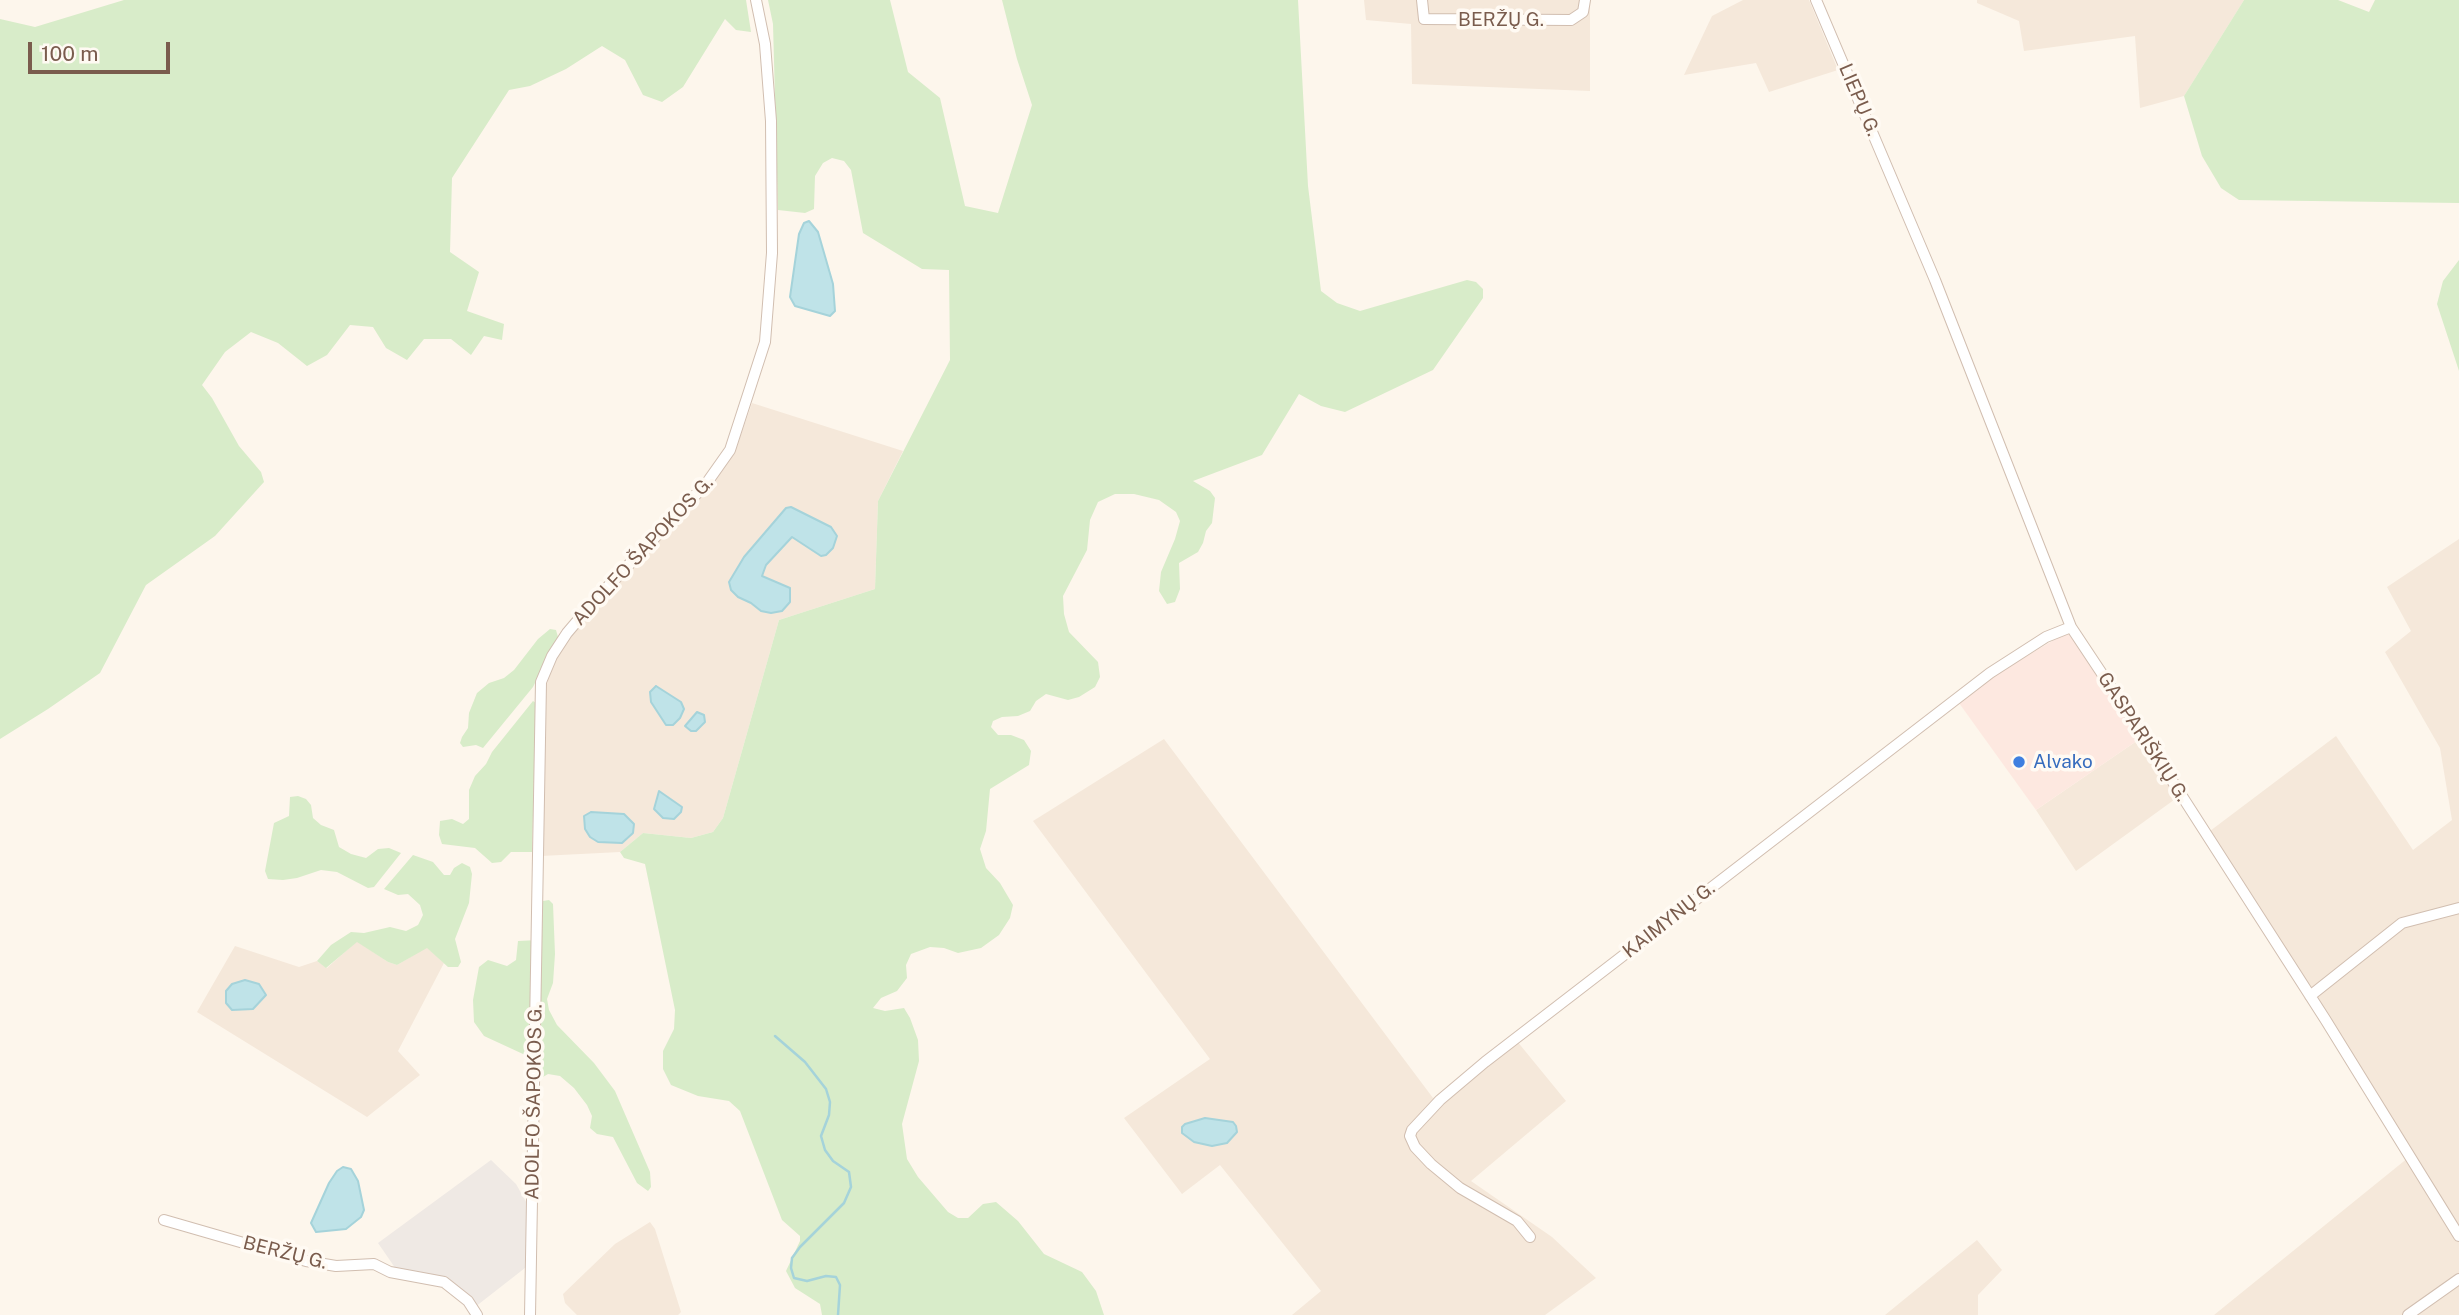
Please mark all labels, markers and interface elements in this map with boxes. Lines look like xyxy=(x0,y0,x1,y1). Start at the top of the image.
street label: BERŽŲ G. xyxy=(1458,9,1544,31)
scale bar xyxy=(32,28,173,72)
text: 100 m xyxy=(41,41,98,66)
street label: LIEPŲ G. xyxy=(1834,60,1884,140)
street label: ADOLFO ŠAPOKOS G. xyxy=(568,472,718,630)
street label: GASPARIŠKIŲ G. xyxy=(2093,668,2193,806)
place label: Alvako xyxy=(2033,751,2093,773)
marker: Alvako xyxy=(2011,754,2027,770)
street label: KAIMYNŲ G. xyxy=(1618,877,1720,963)
street label: ADOLFO ŠAPOKOS G. xyxy=(521,1004,547,1200)
street label: BERŽŲ G. xyxy=(241,1232,329,1274)

